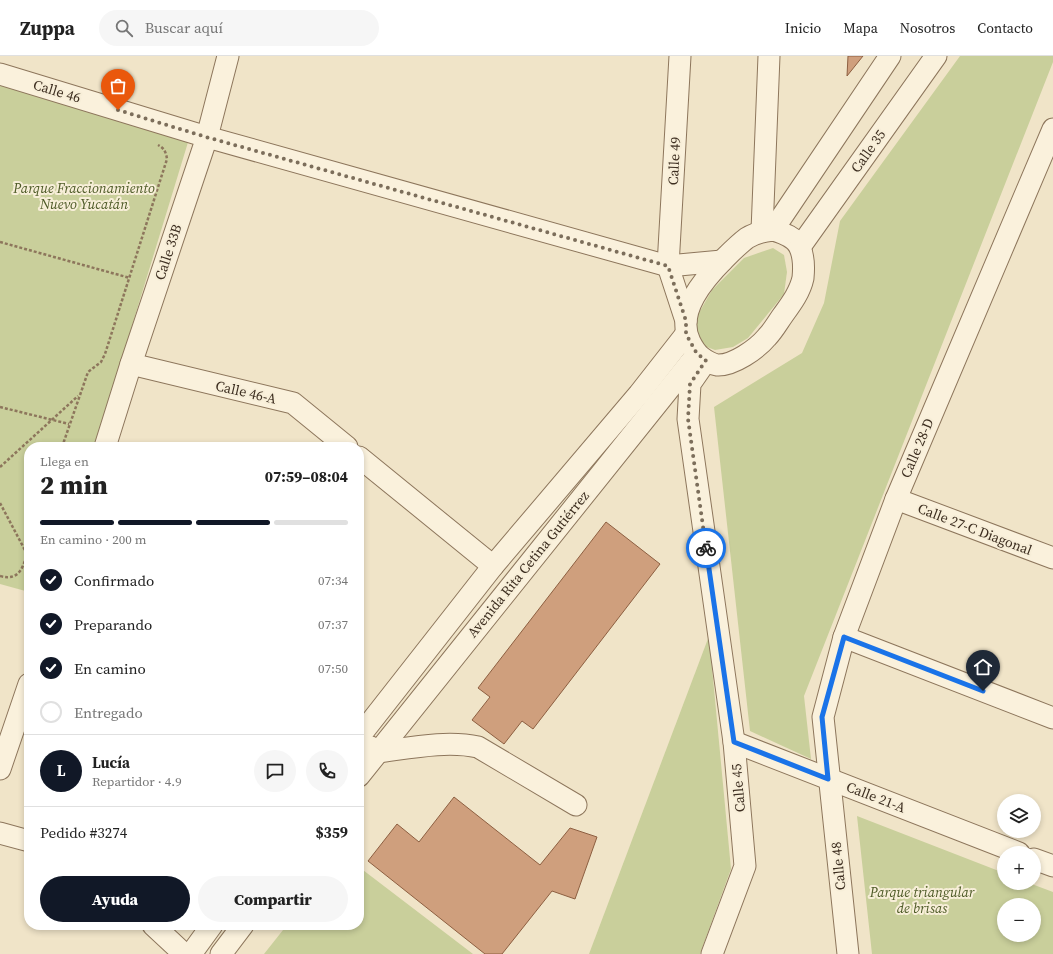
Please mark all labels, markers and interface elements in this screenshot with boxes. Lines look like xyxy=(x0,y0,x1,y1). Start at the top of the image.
search box xyxy=(99,10,379,46)
text: Zuppa xyxy=(20,15,75,41)
icon: search xyxy=(113,17,135,39)
text: Buscar aquí xyxy=(145,17,223,38)
text: Inicio xyxy=(785,18,821,38)
text: Mapa xyxy=(843,18,878,38)
text: Nosotros xyxy=(900,18,955,38)
text: Contacto xyxy=(977,18,1033,38)
pin xyxy=(101,69,135,110)
street label: Calle 46 xyxy=(31,74,83,108)
icon: bag xyxy=(107,75,129,97)
street label: Calle 35 xyxy=(846,125,890,177)
street label: Calle 49 xyxy=(663,136,685,186)
park label: Parque Fraccionamiento Nuevo Yucatán xyxy=(12,178,155,214)
street label: Calle 33B xyxy=(150,221,186,282)
street label: Calle 46-A xyxy=(214,375,279,409)
street label: Calle 28-D xyxy=(895,415,939,481)
text: Llega en xyxy=(40,453,89,470)
text: 07:59–08:04 xyxy=(265,466,348,487)
text: 2 min xyxy=(40,467,108,503)
street label: Avenida Rita Cetina Gutiérrez xyxy=(462,486,594,642)
street label: Calle 27-C Diagonal xyxy=(915,498,1035,560)
courier xyxy=(686,528,726,568)
text: En camino · 200 m xyxy=(40,531,146,548)
icon: bike xyxy=(695,537,717,559)
icon: check xyxy=(40,569,62,591)
text: Confirmado xyxy=(74,570,154,591)
text: 07:34 xyxy=(318,572,348,589)
icon: check xyxy=(40,613,62,635)
text: Preparando xyxy=(74,614,152,635)
text: 07:37 xyxy=(318,616,348,633)
pin xyxy=(966,650,1000,691)
icon: home xyxy=(972,656,994,678)
icon: check xyxy=(40,657,62,679)
text: En camino xyxy=(74,658,146,679)
text: 07:50 xyxy=(318,660,348,677)
text: Entregado xyxy=(74,702,143,723)
button: chat xyxy=(254,750,296,792)
button: phone xyxy=(306,750,348,792)
text: Lucía xyxy=(92,752,130,773)
text: L xyxy=(57,760,65,781)
street label: Calle 45 xyxy=(726,763,750,813)
text: Repartidor · 4.9 xyxy=(92,773,182,790)
street label: Calle 21-A xyxy=(843,777,909,818)
map controls xyxy=(997,794,1041,942)
button: layers xyxy=(997,794,1041,838)
text: Pedido #3274 xyxy=(40,822,127,843)
text: $359 xyxy=(315,822,348,843)
street label: Calle 48 xyxy=(826,841,850,891)
button: + xyxy=(997,846,1041,890)
button: Ayuda xyxy=(40,876,190,922)
button: Compartir xyxy=(198,876,348,922)
park label: Parque triangular de brisas xyxy=(869,882,975,918)
button: − xyxy=(997,898,1041,942)

